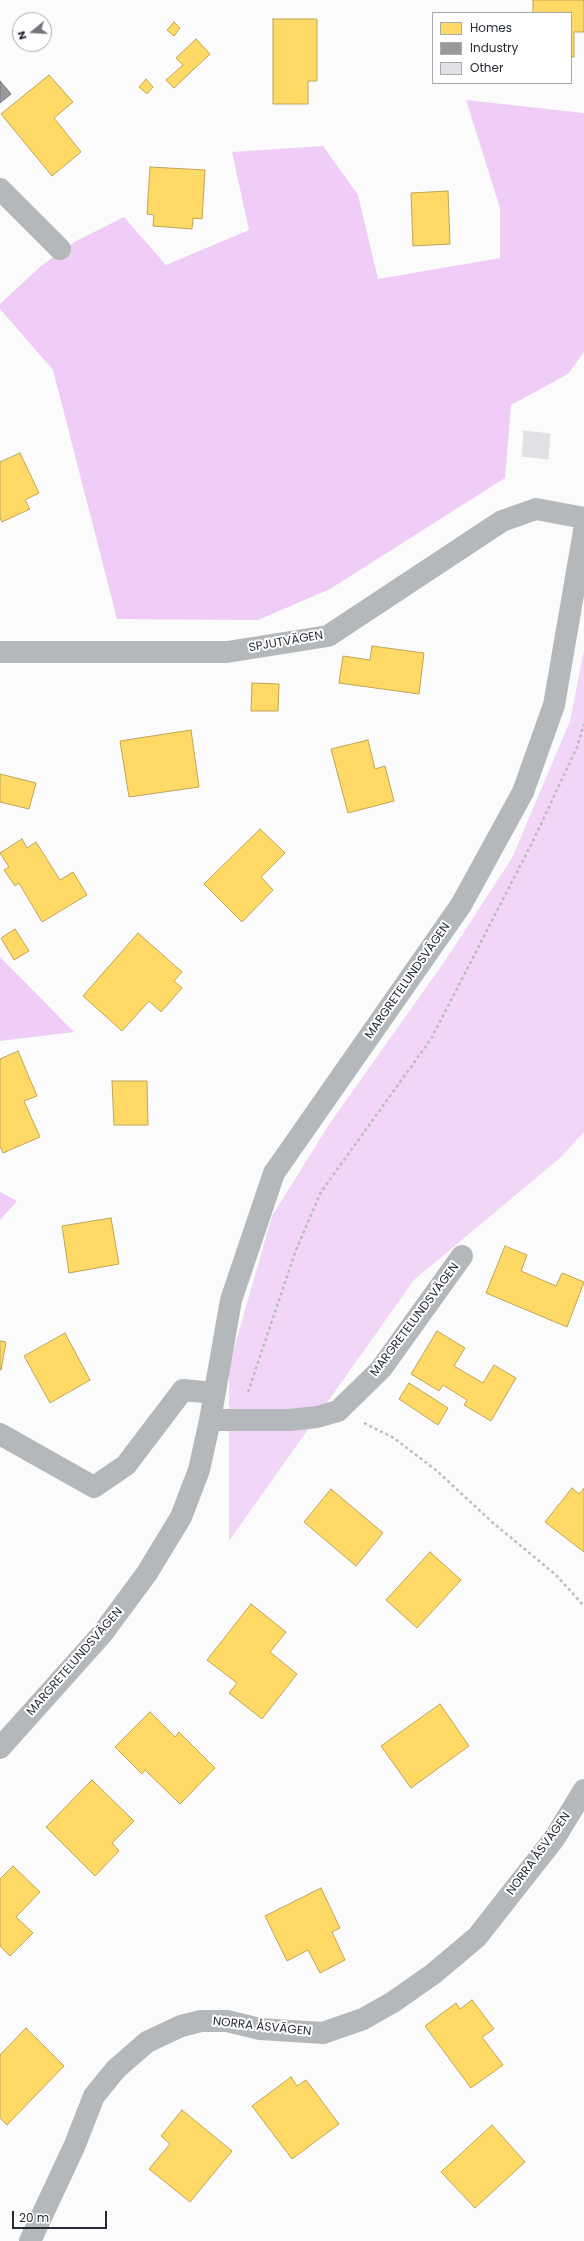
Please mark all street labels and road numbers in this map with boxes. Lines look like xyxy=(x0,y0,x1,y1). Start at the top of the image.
street label: SPJUTVÄGEN xyxy=(248,628,324,656)
street label: MARGRETELUNDSVÄGEN xyxy=(362,920,454,1042)
street label: MARGRETELUNDSVÄGEN xyxy=(368,1260,462,1380)
street label: MARGRETELUNDSVÄGEN xyxy=(24,1605,126,1719)
street label: NORRA ÅSVÄGEN xyxy=(504,1810,574,1898)
street label: NORRA ÅSVÄGEN xyxy=(212,2015,312,2039)

